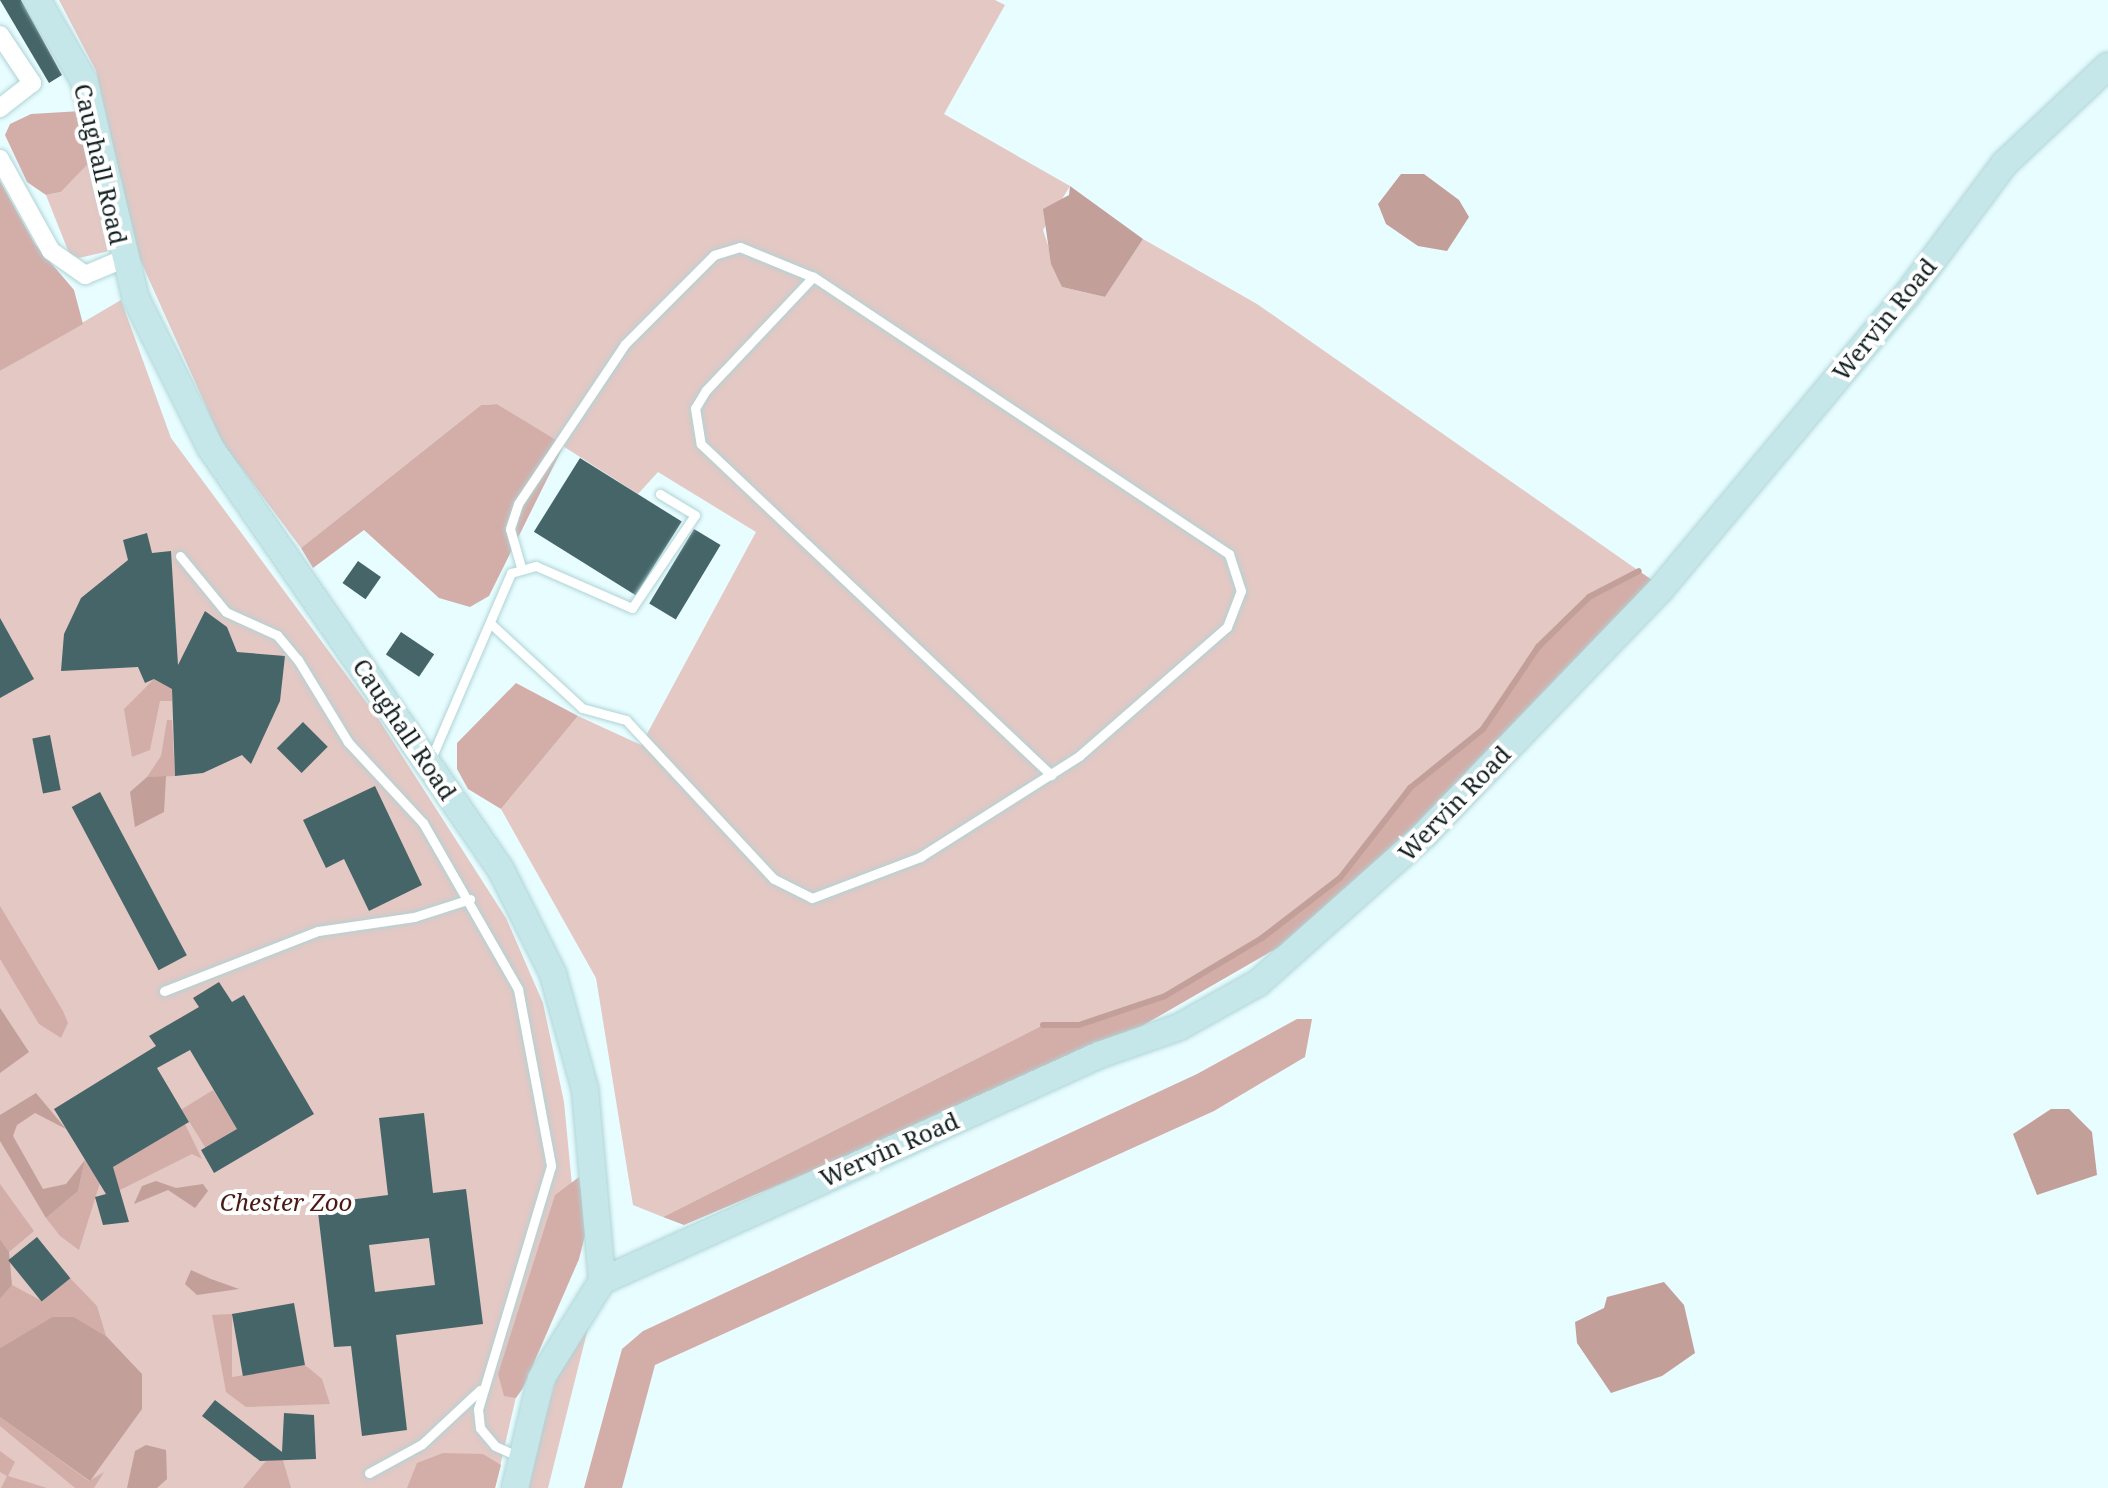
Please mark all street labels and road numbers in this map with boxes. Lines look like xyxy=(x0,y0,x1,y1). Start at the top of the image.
street label: Caughall Road xyxy=(69,81,133,247)
street label: Wervin Road xyxy=(1826,252,1942,386)
street label: Caughall Road xyxy=(347,653,463,805)
street label: Wervin Road xyxy=(1392,739,1516,867)
street label: Wervin Road xyxy=(815,1106,963,1192)

